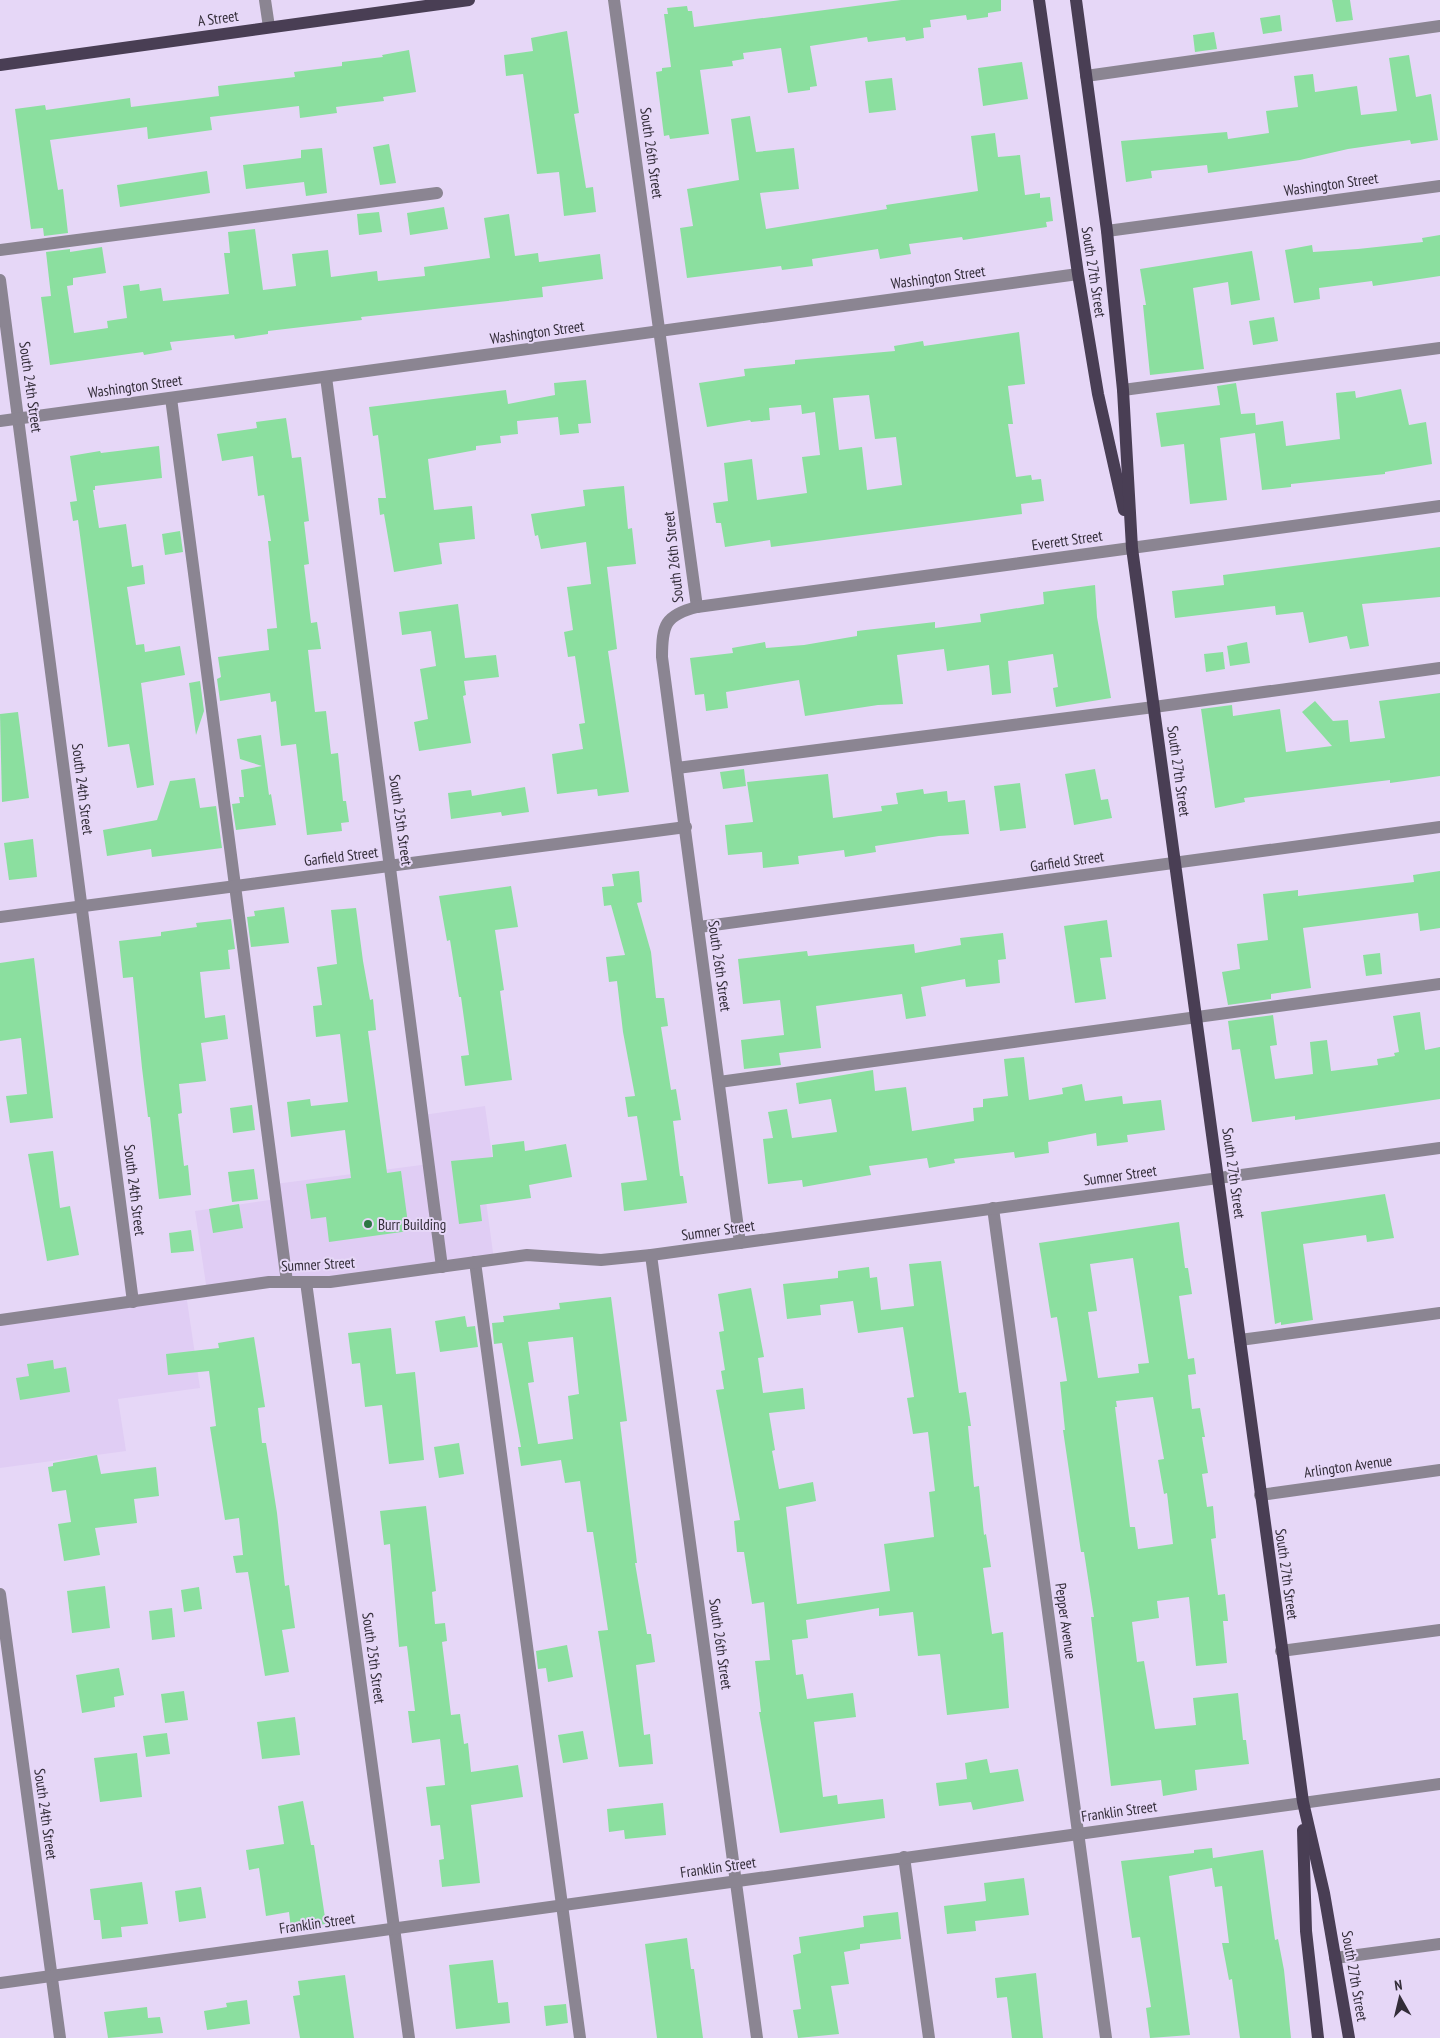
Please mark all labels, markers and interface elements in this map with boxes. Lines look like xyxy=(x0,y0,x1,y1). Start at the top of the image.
street label: A Street xyxy=(196,6,240,30)
street label: South 26th Street xyxy=(636,106,668,200)
street label: Washington Street xyxy=(1283,168,1379,200)
street label: South 27th Street xyxy=(1077,225,1111,319)
street label: Washington Street xyxy=(890,261,986,293)
street label: Washington Street xyxy=(489,316,585,348)
street label: South 24th Street xyxy=(15,340,47,434)
street label: Washington Street xyxy=(87,370,183,402)
street label: South 26th Street xyxy=(659,510,687,604)
street label: Everett Street xyxy=(1030,526,1104,554)
street label: South 27th Street xyxy=(1163,724,1195,818)
street label: South 24th Street xyxy=(68,742,98,836)
street label: South 25th Street xyxy=(385,773,417,867)
street label: Garfield Street xyxy=(303,842,379,870)
street label: Garfield Street xyxy=(1029,846,1105,876)
street label: South 26th Street xyxy=(704,919,736,1013)
street label: South 27th Street xyxy=(1218,1126,1250,1220)
street label: South 24th Street xyxy=(120,1143,150,1237)
street label: Sumner Street xyxy=(1082,1160,1158,1190)
place label: Burr Building xyxy=(378,1215,446,1234)
street label: Sumner Street xyxy=(680,1215,756,1245)
marker: Burr Building xyxy=(362,1218,374,1230)
street label: Sumner Street xyxy=(281,1253,355,1275)
street label: Arlington Avenue xyxy=(1303,1450,1393,1482)
street label: South 27th Street xyxy=(1271,1527,1303,1621)
street label: Pepper Avenue xyxy=(1051,1582,1081,1660)
street label: South 26th Street xyxy=(705,1597,737,1691)
street label: South 25th Street xyxy=(358,1611,390,1705)
street label: South 24th Street xyxy=(30,1767,62,1861)
street label: Franklin Street xyxy=(1080,1796,1158,1826)
street label: Franklin Street xyxy=(679,1852,757,1882)
street label: Franklin Street xyxy=(278,1908,356,1938)
street label: South 27th Street xyxy=(1338,1929,1372,2023)
north arrow xyxy=(1375,1973,1425,2023)
text: N xyxy=(1393,1976,1403,1995)

